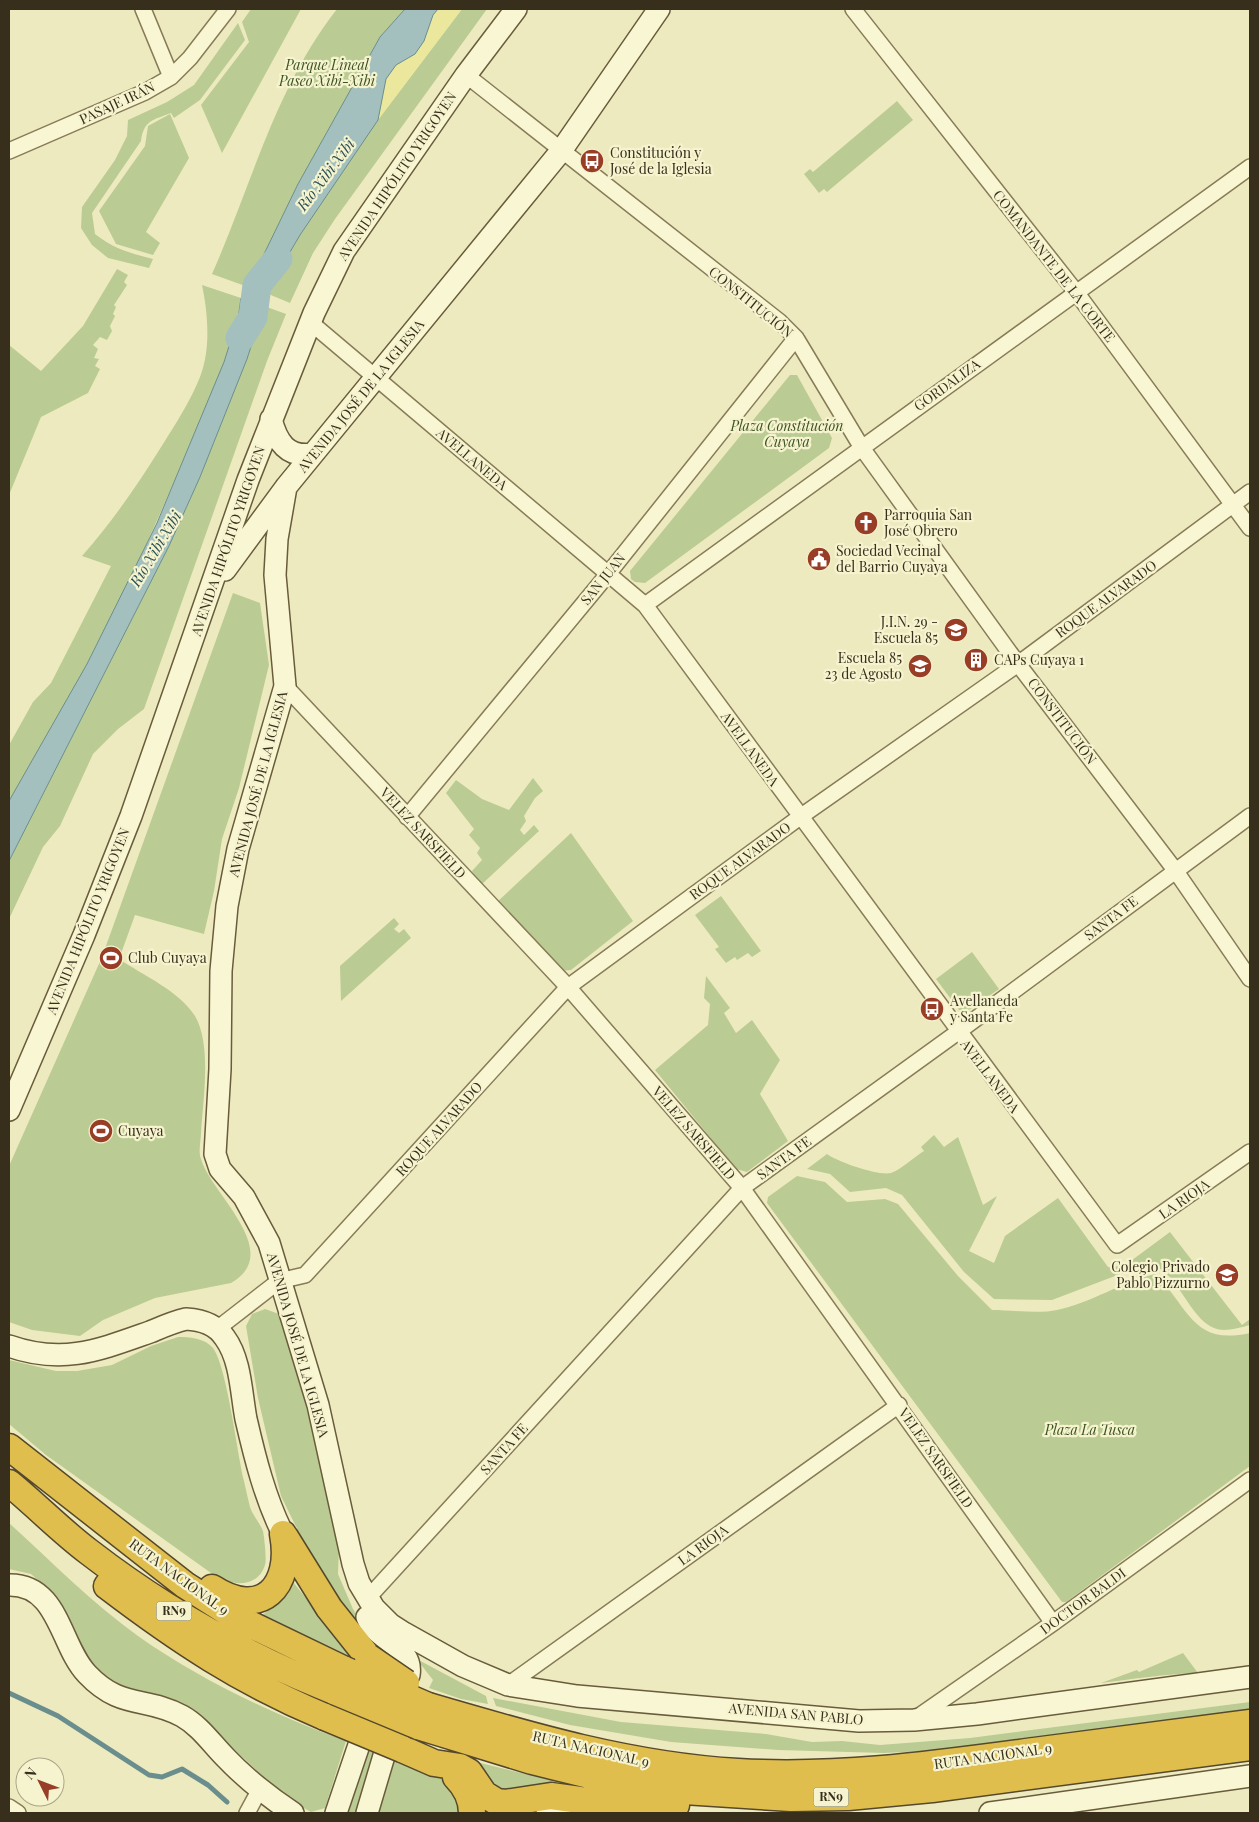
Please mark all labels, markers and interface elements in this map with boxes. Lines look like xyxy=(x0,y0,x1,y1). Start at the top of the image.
park label: Parque Lineal Paseo Xibi-Xibi xyxy=(278,55,376,90)
street label: PASAJE IRÁN xyxy=(76,77,158,128)
street label: AVENIDA HIPÓLITO YRIGOYEN xyxy=(332,88,460,265)
water label: Río Xibi Xibi xyxy=(291,134,359,215)
place label: Constitución y José de la Iglesia xyxy=(609,143,712,178)
bus stop icon: Constitución y José de la Iglesia xyxy=(579,148,605,174)
street label: COMANDANTE DE LA CORTE xyxy=(989,186,1120,346)
street label: CONSTITUCIÓN xyxy=(705,262,798,342)
street label: AVENIDA JOSÉ DE LA IGLESIA xyxy=(292,315,428,477)
street label: GORDALIZA xyxy=(910,354,984,415)
park label: Plaza Constitución Cuyaya xyxy=(729,416,844,451)
street label: AVELLANEDA xyxy=(432,423,512,494)
street label: AVENIDA HIPÓLITO YRIGOYEN xyxy=(186,443,269,639)
place label: Parroquia San José Obrero xyxy=(883,505,973,540)
water label: Río Xibi Xibi xyxy=(124,507,186,591)
church icon: Parroquia San José Obrero xyxy=(853,510,879,536)
place label: Sociedad Vecinal del Barrio Cuyaya xyxy=(836,541,948,576)
public building icon: Sociedad Vecinal del Barrio Cuyaya xyxy=(806,546,832,572)
street label: SAN JUAN xyxy=(576,549,629,609)
street label: ROQUE ALVARADO xyxy=(1051,555,1160,642)
place label: J.I.N. 29 - Escuela 85 xyxy=(874,612,938,647)
school or university icon: J.I.N. 29 - Escuela 85 xyxy=(943,617,969,643)
building icon: CAPs Cuyaya 1 xyxy=(963,647,989,673)
place label: Escuela 85 23 de Agosto xyxy=(825,648,902,683)
place label: CAPs Cuyaya 1 xyxy=(994,650,1084,669)
school or university icon: Escuela 85 23 de Agosto xyxy=(907,653,933,679)
street label: CONSTITUCIÓN xyxy=(1024,674,1101,768)
street label: AVENIDA JOSÉ DE LA IGLESIA xyxy=(223,689,292,880)
street label: AVELLANEDA xyxy=(716,707,784,790)
street label: VELEZ SARSFIELD xyxy=(375,782,471,882)
street label: ROQUE ALVARADO xyxy=(685,817,794,904)
street label: AVENIDA HIPÓLITO YRIGOYEN xyxy=(41,825,134,1018)
street label: SANTA FE xyxy=(1080,891,1141,944)
sports icon: Club Cuyaya xyxy=(98,945,124,971)
place label: Club Cuyaya xyxy=(128,948,207,967)
place label: Avellaneda y Santa Fe xyxy=(949,991,1018,1026)
bus stop icon: Avellaneda y Santa Fe xyxy=(919,996,945,1022)
street label: AVELLANEDA xyxy=(956,1034,1024,1117)
street label: ROQUE ALVARADO xyxy=(391,1077,486,1180)
street label: VELEZ SARSFIELD xyxy=(648,1081,740,1183)
sports icon: Cuyaya xyxy=(88,1118,114,1144)
place label: Cuyaya xyxy=(118,1121,164,1140)
street label: SANTA FE xyxy=(753,1131,815,1184)
street label: LA RIOJA xyxy=(1155,1174,1213,1223)
street label: AVENIDA JOSÉ DE LA IGLESIA xyxy=(263,1249,334,1440)
place label: Colegio Privado Pablo Pizzurno xyxy=(1111,1257,1210,1292)
school or university icon: Colegio Privado Pablo Pizzurno xyxy=(1214,1262,1240,1288)
street label: VELEZ SARSFIELD xyxy=(894,1403,978,1512)
street label: SANTA FE xyxy=(476,1419,532,1478)
park label: Plaza La Tusca xyxy=(1044,1420,1135,1439)
street label: LA RIOJA xyxy=(674,1520,732,1569)
street label: RUTA NACIONAL 9 xyxy=(126,1534,233,1619)
street label: DOCTOR BALDI xyxy=(1036,1563,1130,1638)
road number: RN9 xyxy=(156,1602,192,1620)
street label: AVENIDA SAN PABLO xyxy=(727,1698,864,1729)
street label: RUTA NACIONAL 9 xyxy=(531,1726,651,1771)
street label: RUTA NACIONAL 9 xyxy=(933,1738,1053,1773)
north arrow xyxy=(15,1757,65,1807)
text: N xyxy=(20,1763,40,1783)
road number: RN9 xyxy=(814,1788,848,1806)

